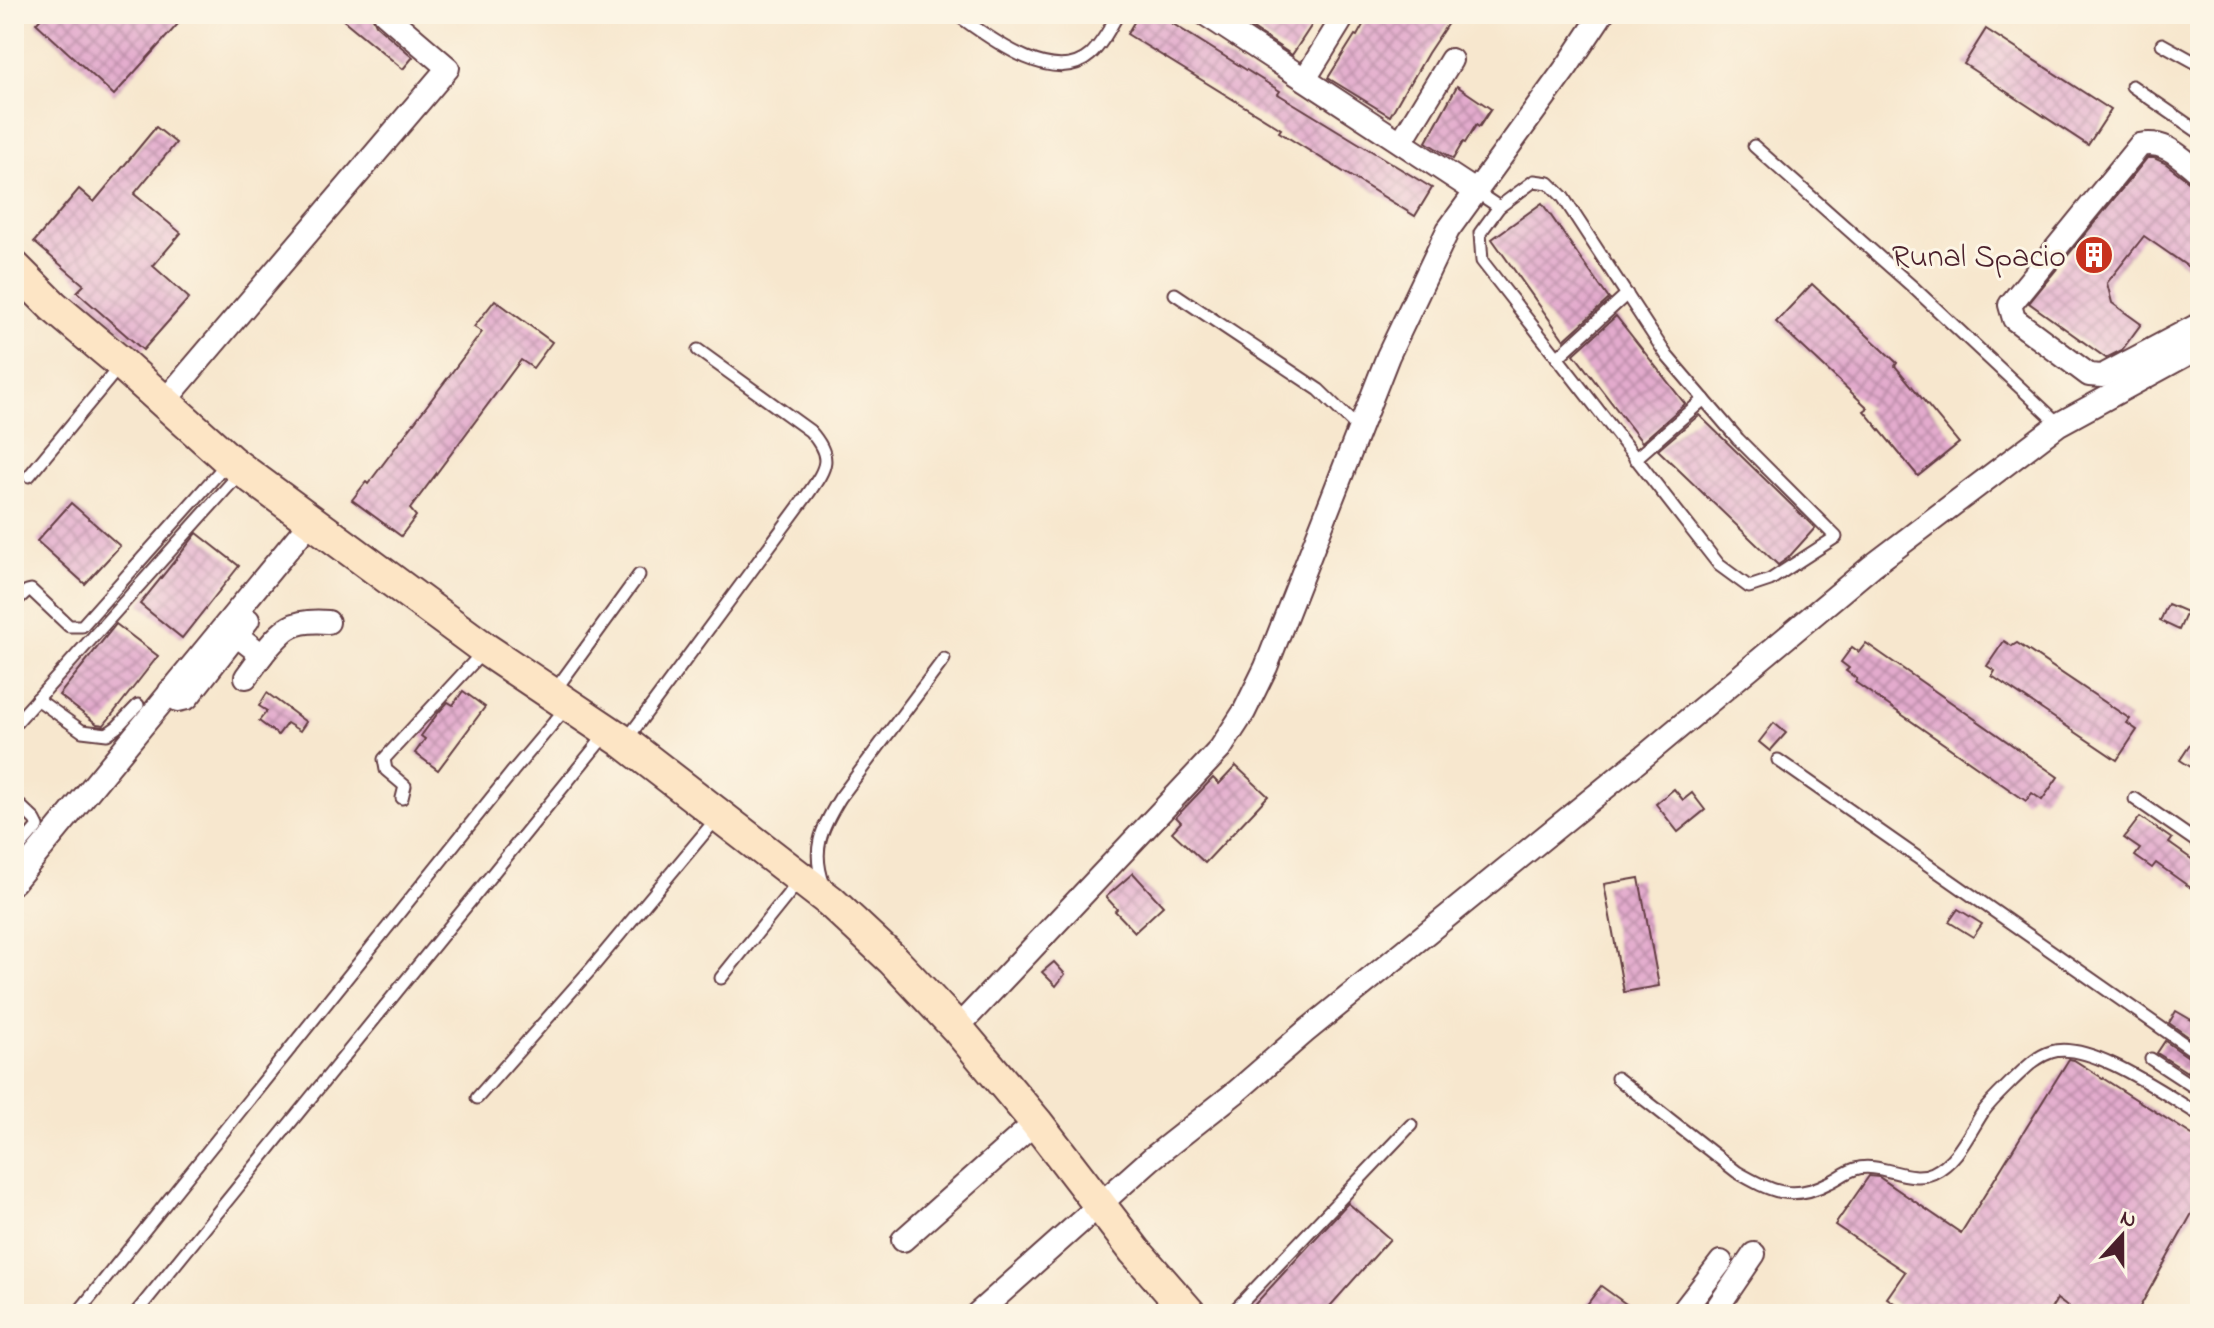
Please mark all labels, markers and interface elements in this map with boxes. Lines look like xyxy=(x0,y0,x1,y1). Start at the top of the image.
building icon: Runal Spacio xyxy=(2073,234,2115,276)
place label: Runal Spacio xyxy=(1892,235,2066,282)
north arrow xyxy=(2082,1196,2162,1276)
text: N xyxy=(2115,1203,2141,1238)

